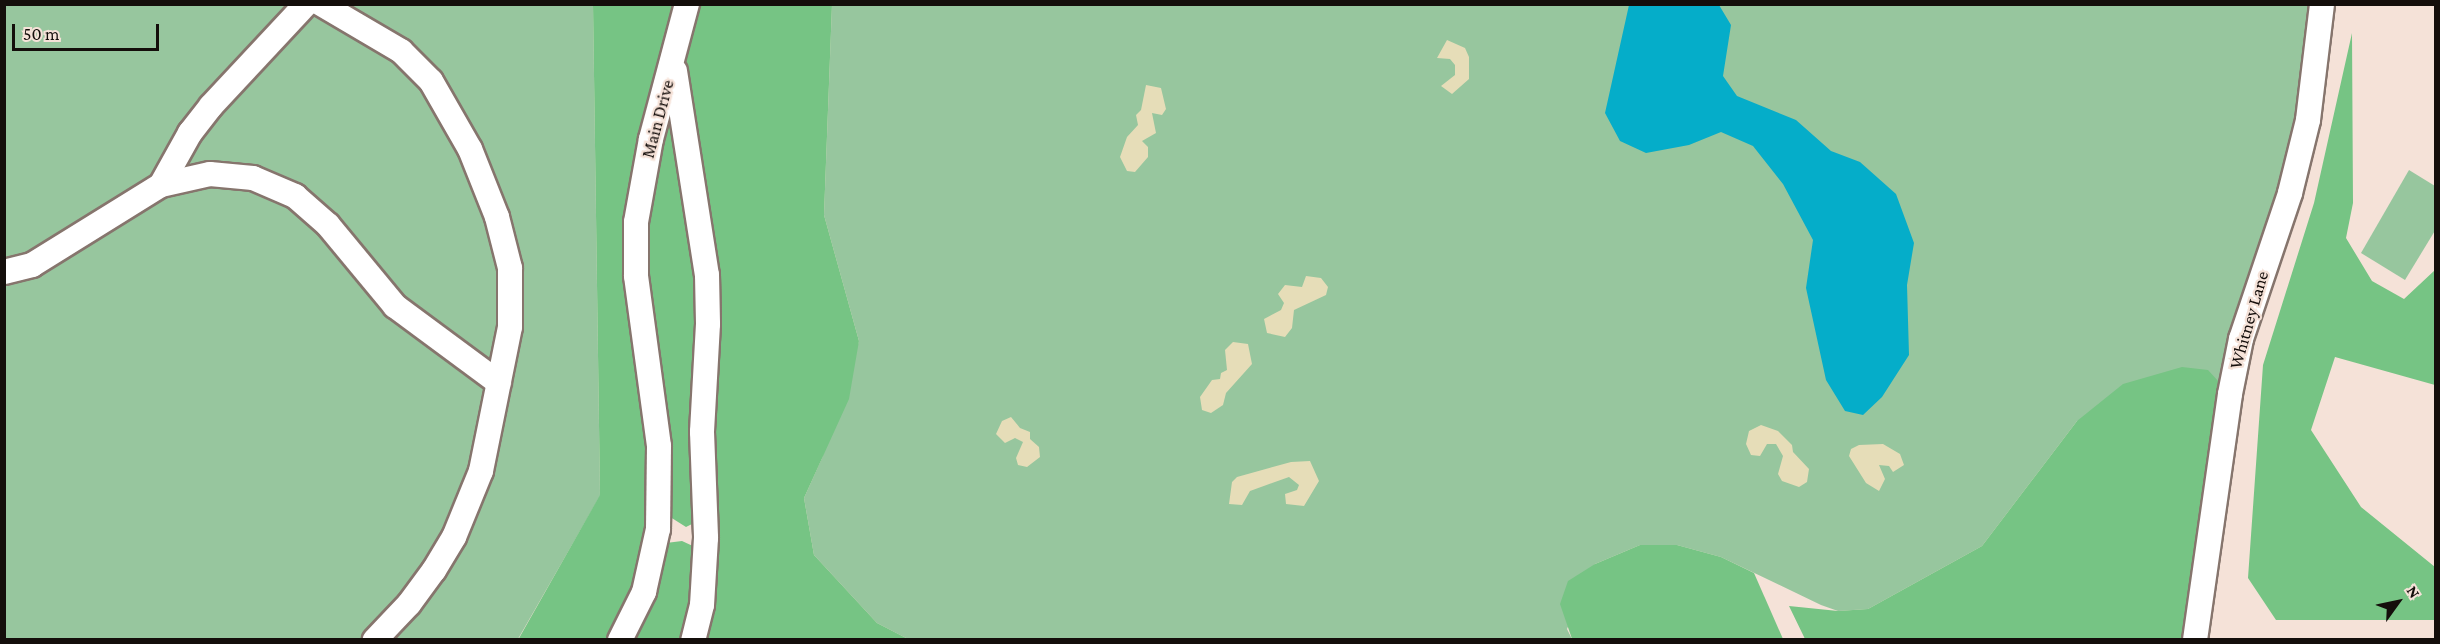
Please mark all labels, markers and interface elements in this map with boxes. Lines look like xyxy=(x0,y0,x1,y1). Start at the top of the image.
scale bar xyxy=(15,12,162,50)
text: 50 m xyxy=(23,24,60,44)
street label: Main Drive xyxy=(637,77,679,161)
street label: Whitney Lane xyxy=(2225,268,2273,372)
north arrow xyxy=(2368,572,2428,632)
text: N xyxy=(2403,583,2424,601)

